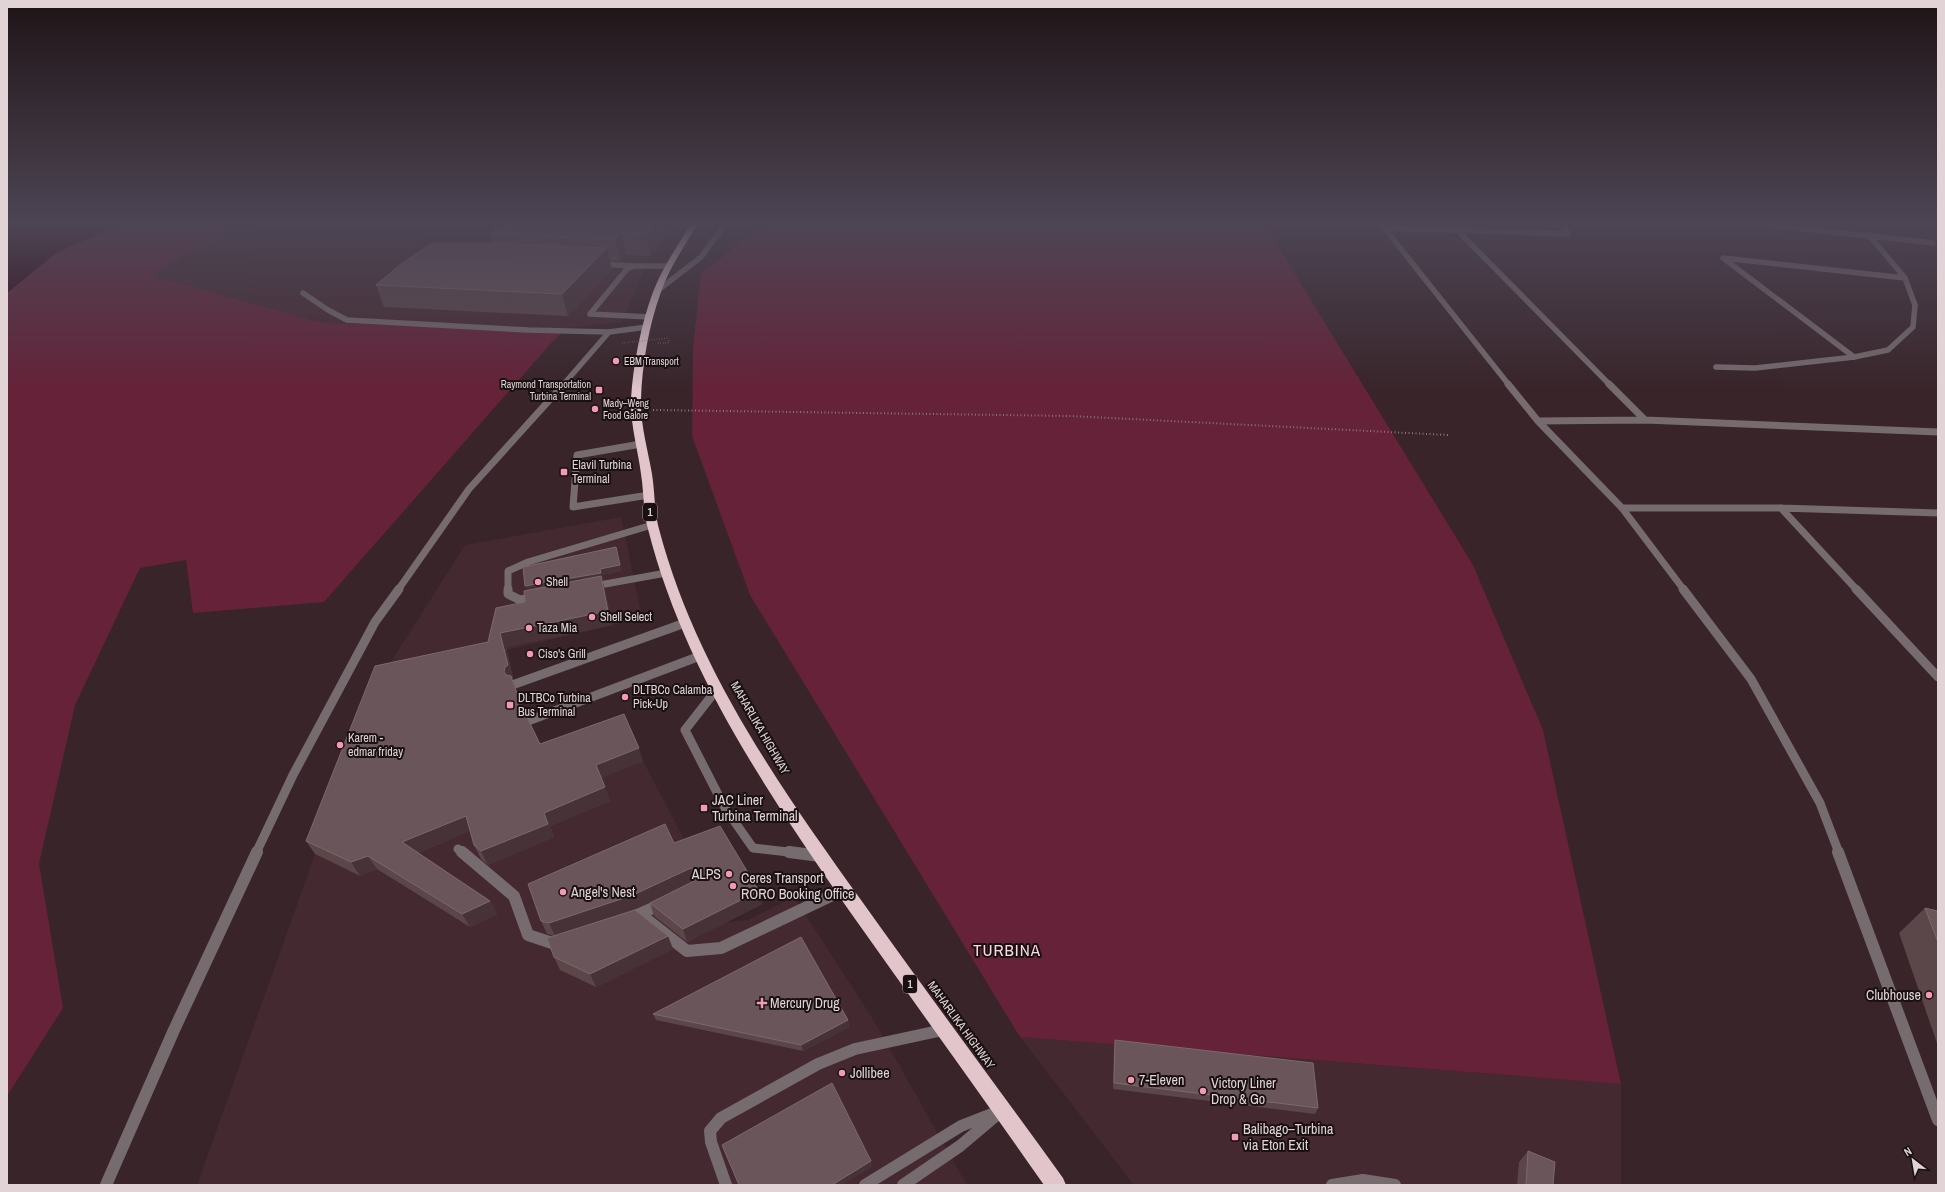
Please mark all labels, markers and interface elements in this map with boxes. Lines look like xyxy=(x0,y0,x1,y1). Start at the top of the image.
place label: EBM Transport xyxy=(624,355,679,368)
marker: EBM Transport xyxy=(611,356,621,366)
place label: Raymond Transportation Turbina Terminal xyxy=(501,378,591,403)
marker: Raymond Transportation Turbina Terminal xyxy=(594,385,604,395)
place label: Mady–Weng Food Galore xyxy=(603,397,649,422)
marker: Mady–Weng Food Galore xyxy=(590,404,600,414)
place label: Elavil Turbina Terminal xyxy=(572,457,632,487)
marker: Elavil Turbina Terminal xyxy=(559,467,569,477)
road number: 1 xyxy=(643,503,657,521)
place label: Shell xyxy=(546,574,568,590)
marker: Shell xyxy=(533,577,543,587)
place label: Shell Select xyxy=(600,609,652,625)
marker: Shell Select xyxy=(587,612,597,622)
place label: Taza Mia xyxy=(537,620,578,636)
marker: Taza Mia xyxy=(524,623,534,633)
place label: Ciso's Grill xyxy=(538,646,586,662)
marker: Ciso's Grill xyxy=(525,649,535,659)
street label: MAHARLIKA HIGHWAY xyxy=(727,679,793,778)
place label: DLTBCo Calamba Pick-Up xyxy=(633,682,713,712)
place label: DLTBCo Turbina Bus Terminal xyxy=(518,690,591,720)
marker: DLTBCo Calamba Pick-Up xyxy=(620,692,630,702)
marker: DLTBCo Turbina Bus Terminal xyxy=(505,700,515,710)
place label: Karem - edmar friday xyxy=(348,730,403,760)
marker: Karem - edmar friday xyxy=(335,740,345,750)
place label: JAC Liner Turbina Terminal xyxy=(712,791,798,825)
marker: JAC Liner Turbina Terminal xyxy=(699,803,709,813)
place label: ALPS xyxy=(691,865,721,883)
marker: ALPS xyxy=(724,869,734,879)
place label: Ceres Transport RORO Booking Office xyxy=(741,869,854,903)
marker: Ceres Transport RORO Booking Office xyxy=(728,881,738,891)
place label: Angel's Nest xyxy=(570,883,635,901)
marker: Angel's Nest xyxy=(558,887,568,897)
district label: TURBINA xyxy=(973,938,1041,961)
road number: 1 xyxy=(903,975,917,993)
street label: MAHARLIKA HIGHWAY xyxy=(924,978,999,1073)
place label: Clubhouse xyxy=(1866,986,1921,1004)
marker: Clubhouse xyxy=(1924,990,1934,1000)
place label: Mercury Drug xyxy=(770,994,840,1012)
marker: Mercury Drug xyxy=(757,998,767,1008)
place label: Jollibee xyxy=(850,1064,890,1082)
marker: Jollibee xyxy=(837,1068,847,1078)
place label: 7-Eleven xyxy=(1139,1071,1184,1089)
place label: Victory Liner Drop & Go xyxy=(1211,1074,1276,1108)
marker: 7-Eleven xyxy=(1126,1075,1136,1085)
marker: Victory Liner Drop & Go xyxy=(1198,1086,1208,1096)
place label: Balibago–Turbina via Eton Exit xyxy=(1243,1120,1334,1154)
marker: Balibago–Turbina via Eton Exit xyxy=(1230,1132,1240,1142)
north arrow xyxy=(1893,1140,1933,1180)
text: N xyxy=(1901,1144,1914,1159)

